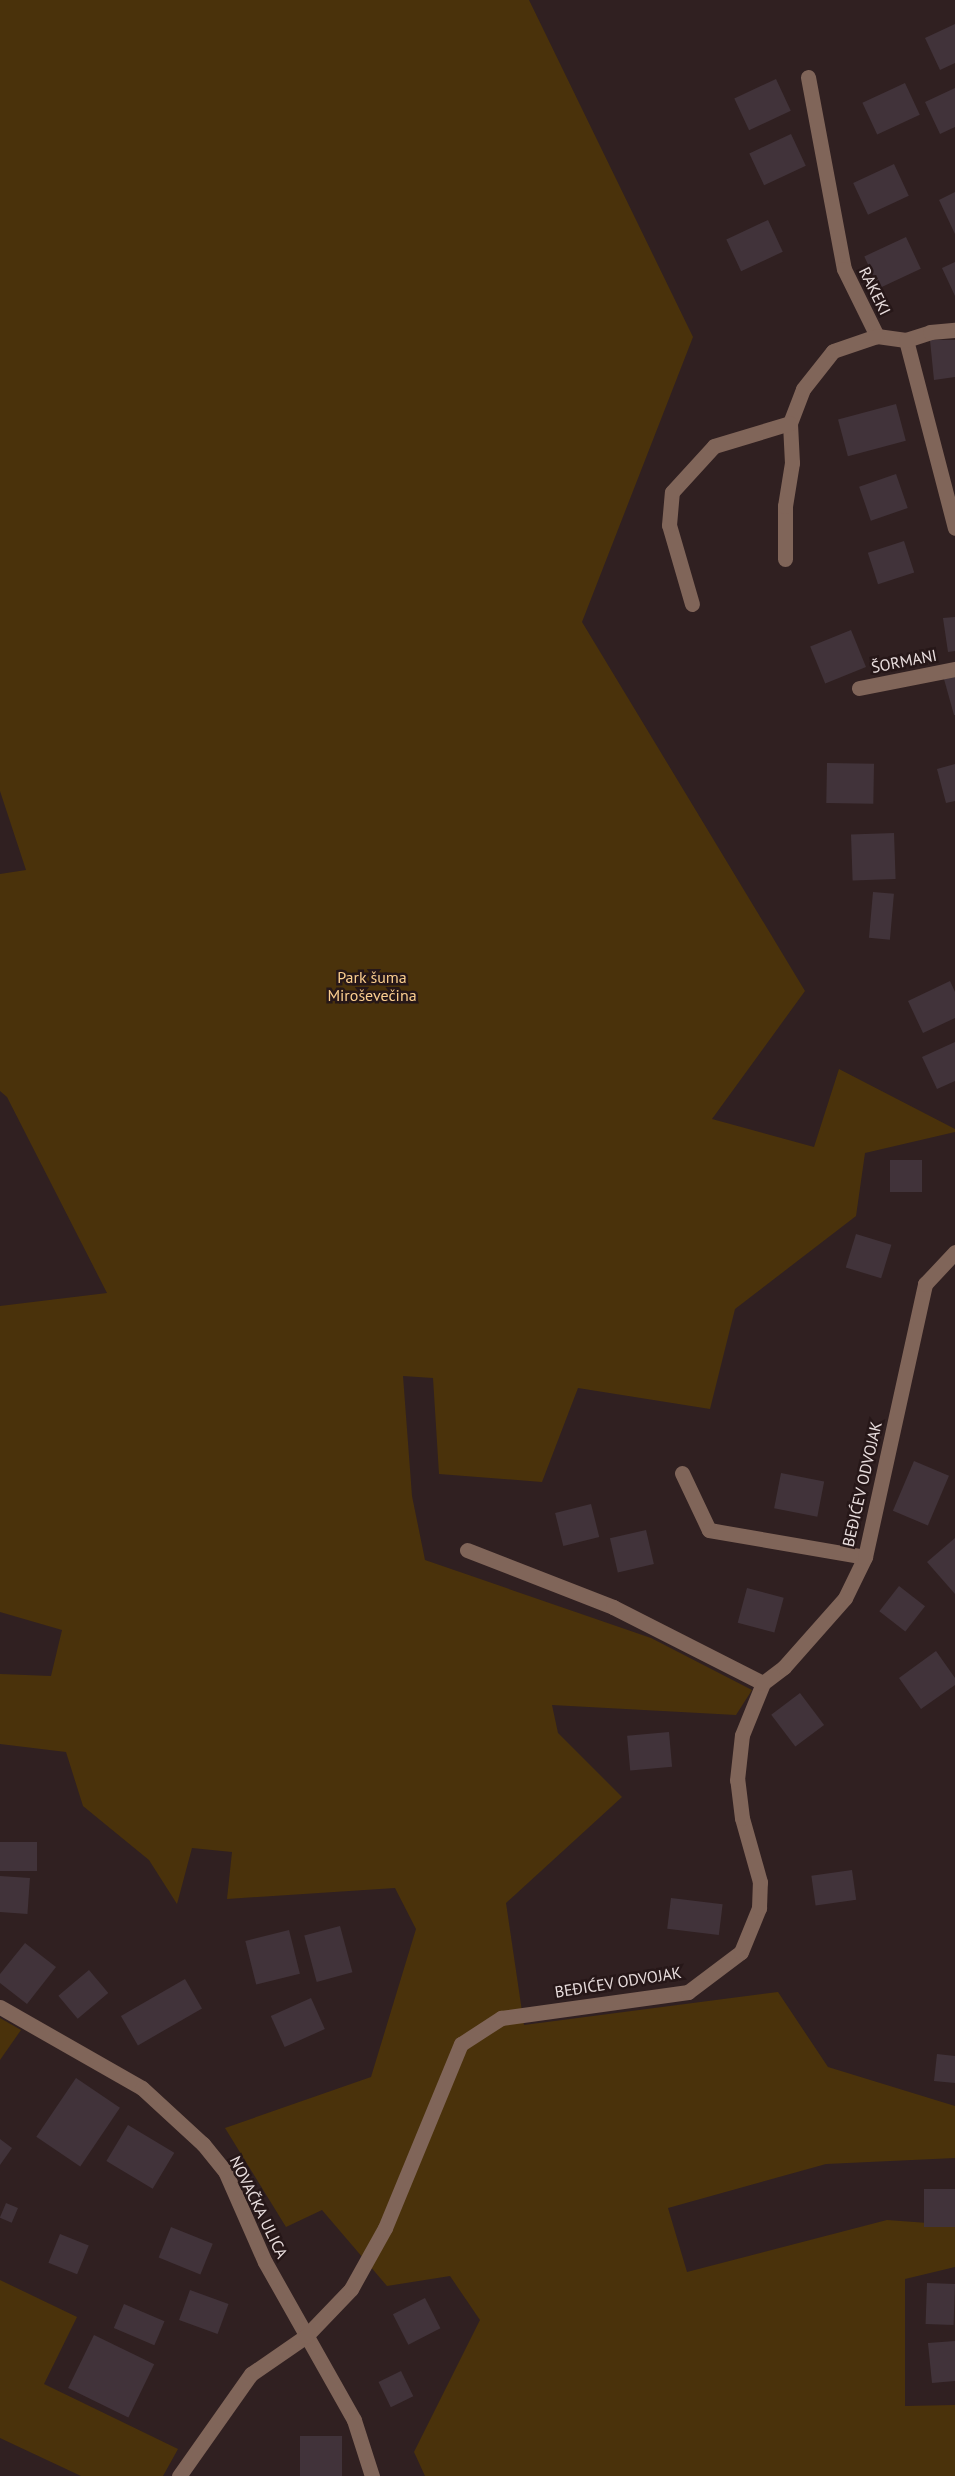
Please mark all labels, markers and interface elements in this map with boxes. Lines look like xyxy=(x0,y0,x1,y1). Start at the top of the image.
street label: RAKEKI xyxy=(855,264,895,318)
street label: ŠORMANI xyxy=(870,645,938,677)
park label: Park šuma Miroševečina xyxy=(327,967,417,1005)
street label: BEĐIĆEV ODVOJAK xyxy=(838,1419,886,1549)
street label: BEĐIĆEV ODVOJAK xyxy=(553,1962,683,2002)
street label: NOVAČKA ULICA xyxy=(226,2152,292,2262)

